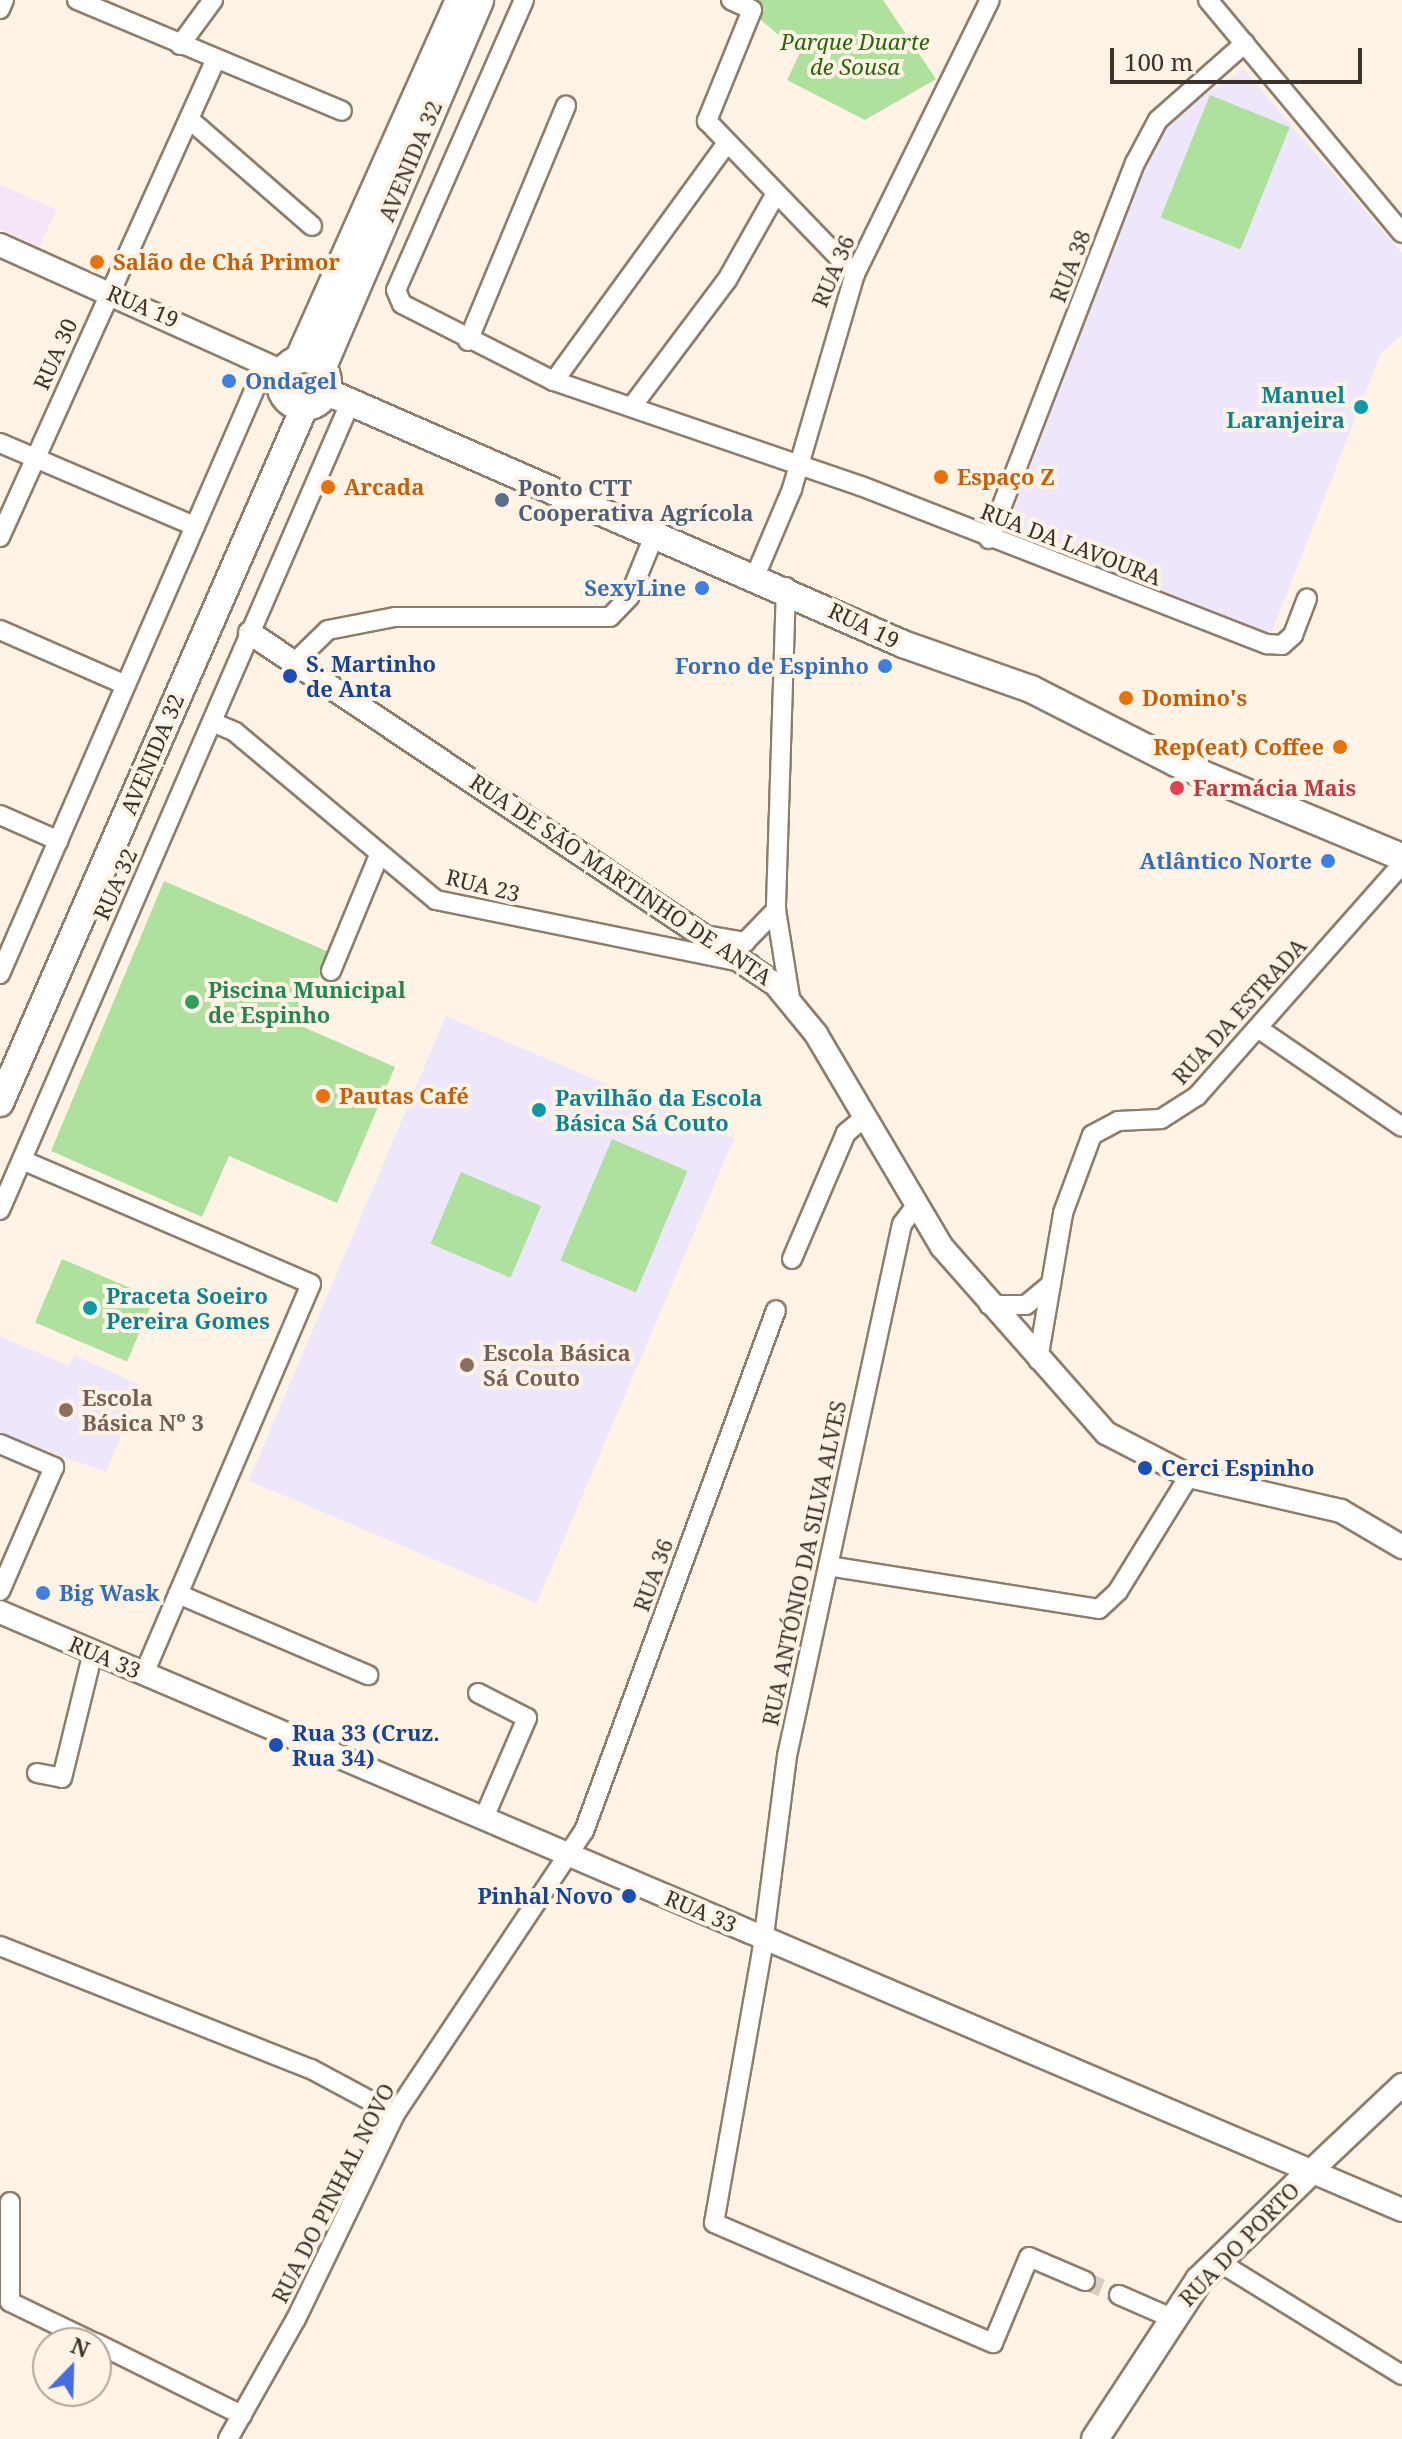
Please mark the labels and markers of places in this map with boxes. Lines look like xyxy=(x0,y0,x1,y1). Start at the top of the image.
place label: Salão de Chá Primor xyxy=(113,249,340,275)
marker: Salão de Chá Primor xyxy=(88,253,106,271)
place label: Ondagel xyxy=(245,368,337,394)
marker: Ondagel xyxy=(220,372,238,390)
place label: Manuel Laranjeira xyxy=(1226,381,1345,432)
marker: Manuel Laranjeira xyxy=(1352,398,1370,416)
place label: Espaço Z xyxy=(957,464,1055,490)
marker: Espaço Z xyxy=(932,468,950,486)
place label: Arcada xyxy=(344,474,424,500)
place label: Ponto CTT Cooperativa Agrícola xyxy=(518,474,753,526)
marker: Arcada xyxy=(319,478,337,496)
marker: Ponto CTT Cooperativa Agrícola xyxy=(493,491,511,509)
place label: SexyLine xyxy=(584,575,686,601)
marker: SexyLine xyxy=(693,579,711,597)
place label: S. Martinho de Anta xyxy=(306,650,436,702)
place label: Forno de Espinho xyxy=(675,653,869,679)
marker: Forno de Espinho xyxy=(876,657,894,675)
marker: S. Martinho de Anta xyxy=(281,667,299,685)
place label: Domino's xyxy=(1142,685,1247,711)
marker: Domino's xyxy=(1117,689,1135,707)
place label: Rep(eat) Coffee xyxy=(1153,734,1324,760)
marker: Rep(eat) Coffee xyxy=(1331,738,1349,756)
place label: Farmácia Mais xyxy=(1193,775,1356,801)
marker: Farmácia Mais xyxy=(1168,779,1186,797)
place label: Atlântico Norte xyxy=(1140,848,1312,874)
marker: Atlântico Norte xyxy=(1319,852,1337,870)
place label: Piscina Municipal de Espinho xyxy=(208,976,406,1028)
marker: Piscina Municipal de Espinho xyxy=(183,993,201,1011)
place label: Pautas Café xyxy=(339,1083,469,1109)
place label: Pavilhão da Escola Básica Sá Couto xyxy=(555,1084,762,1136)
marker: Pautas Café xyxy=(314,1087,332,1105)
marker: Pavilhão da Escola Básica Sá Couto xyxy=(530,1101,548,1119)
place label: Praceta Soeiro Pereira Gomes xyxy=(106,1282,270,1334)
marker: Praceta Soeiro Pereira Gomes xyxy=(81,1299,99,1317)
place label: Escola Básica Sá Couto xyxy=(483,1339,631,1390)
marker: Escola Básica Sá Couto xyxy=(458,1356,476,1374)
place label: Escola Básica Nº 3 xyxy=(82,1384,204,1436)
marker: Escola Básica Nº 3 xyxy=(57,1401,75,1419)
place label: Cerci Espinho xyxy=(1161,1455,1315,1481)
marker: Cerci Espinho xyxy=(1136,1459,1154,1477)
place label: Big Wask xyxy=(59,1580,159,1606)
marker: Big Wask xyxy=(34,1584,52,1602)
place label: Rua 33 (Cruz. Rua 34) xyxy=(292,1719,440,1770)
marker: Rua 33 (Cruz. Rua 34) xyxy=(267,1736,285,1754)
place label: Pinhal Novo xyxy=(478,1883,613,1909)
marker: Pinhal Novo xyxy=(620,1887,638,1905)

